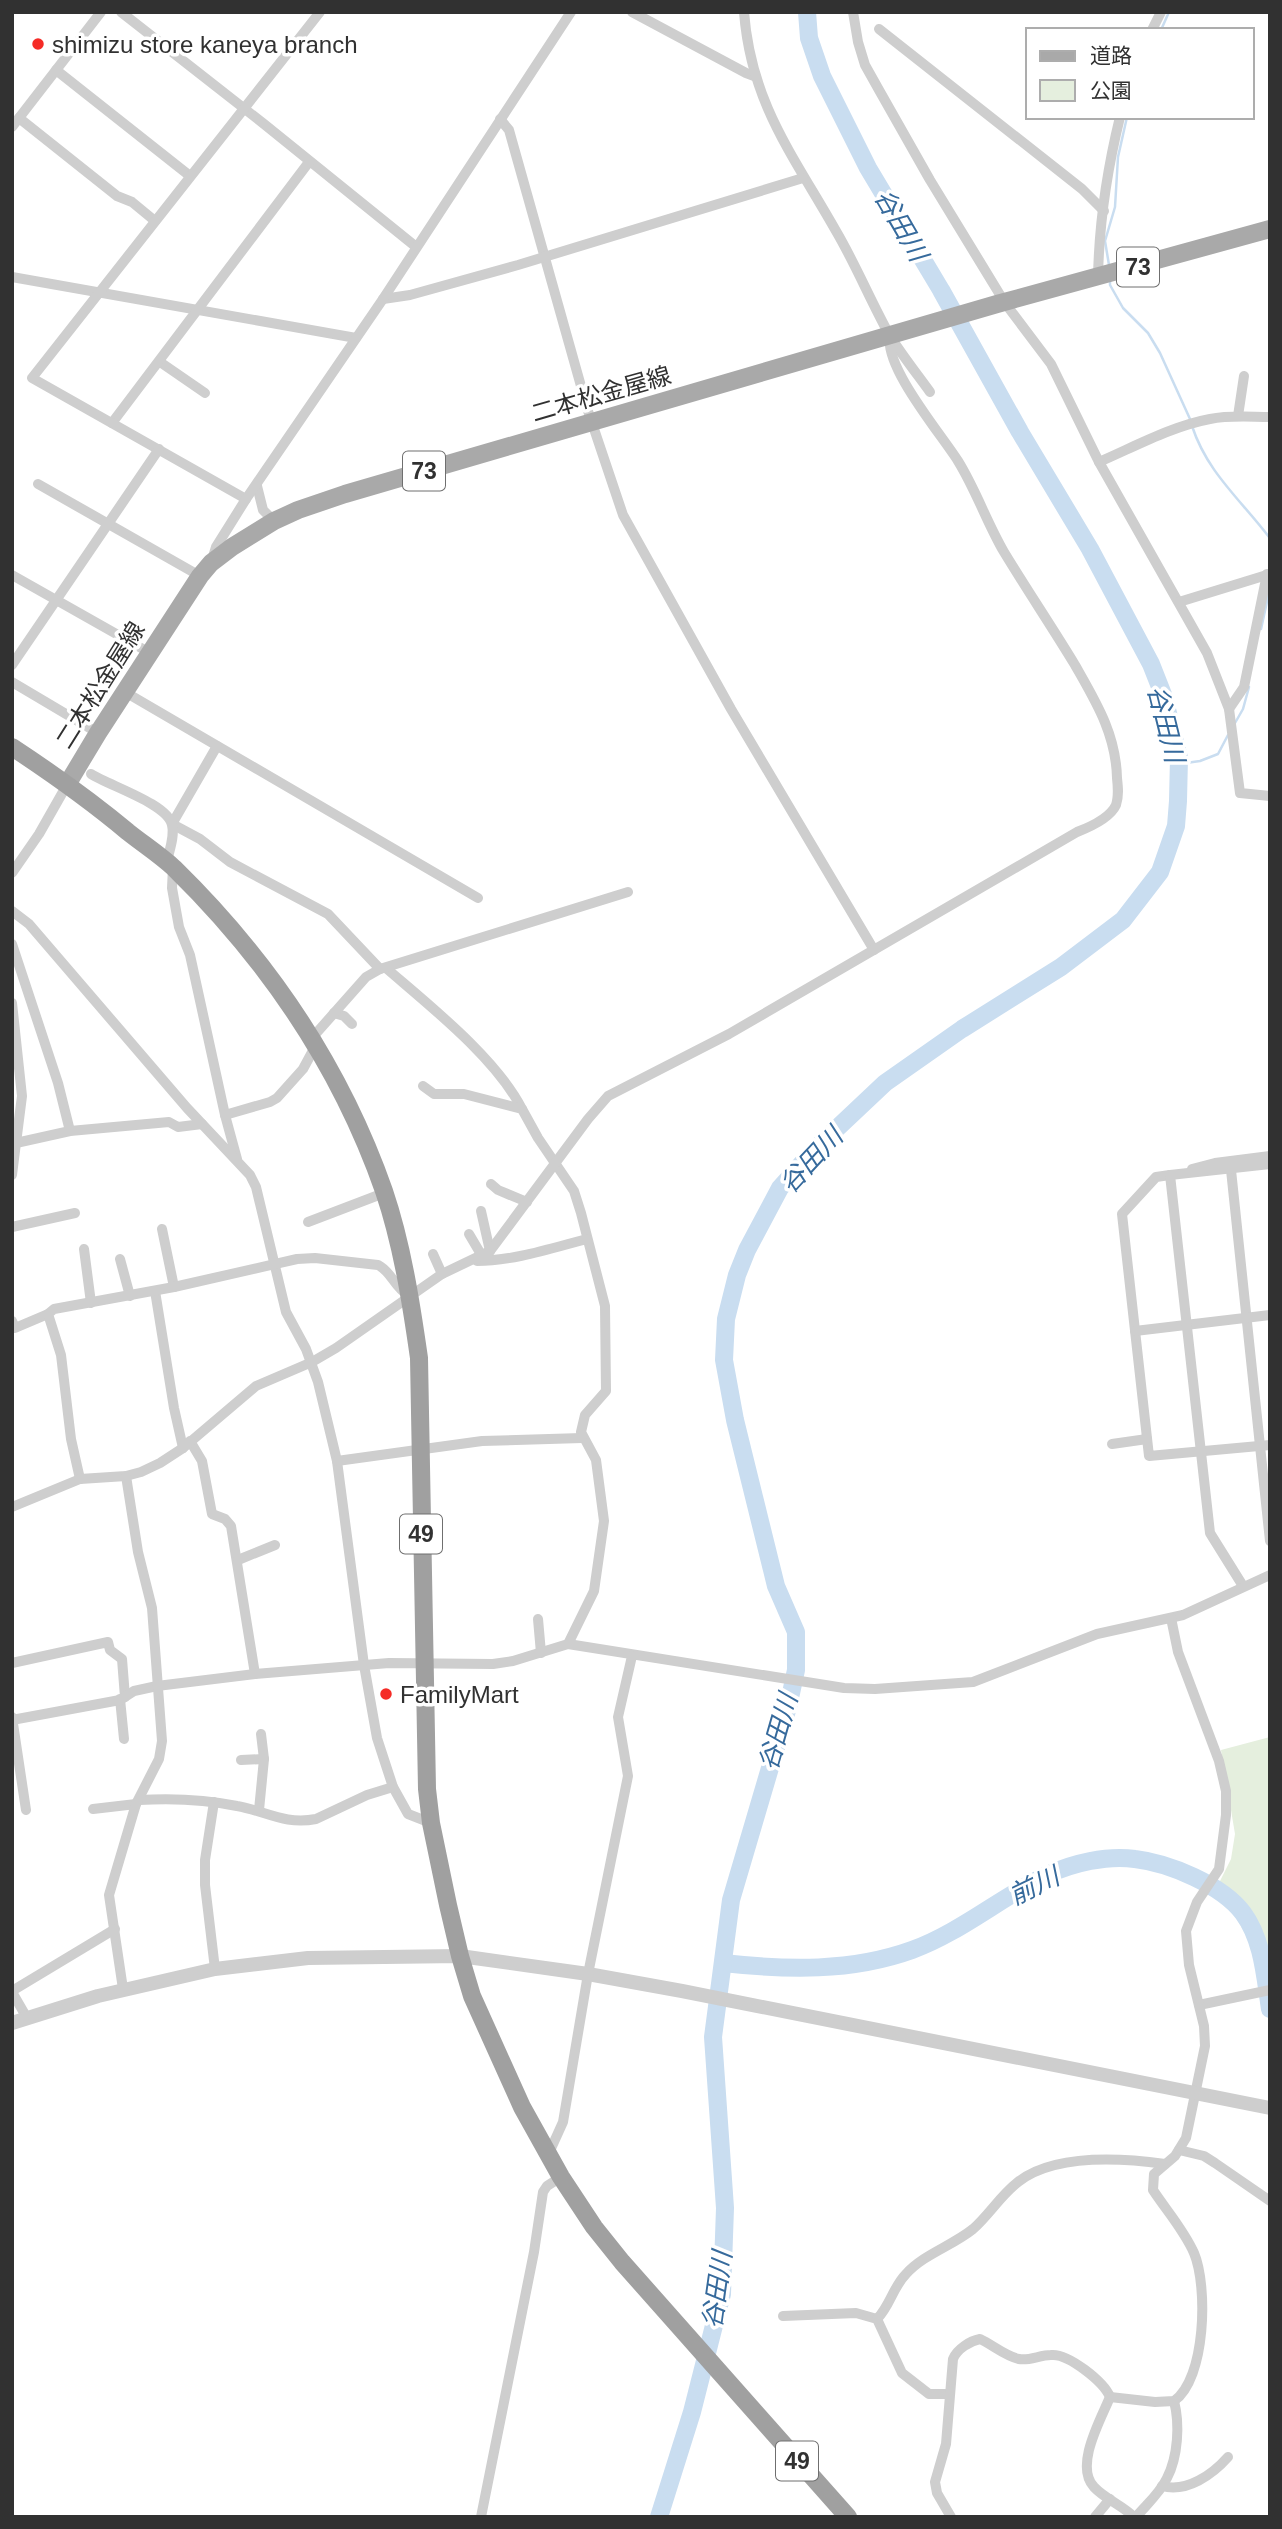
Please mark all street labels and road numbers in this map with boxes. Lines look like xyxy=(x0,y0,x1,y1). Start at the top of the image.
road number: 73 xyxy=(1117,248,1159,286)
street label: 二本松金屋線 xyxy=(528,361,674,427)
road number: 73 xyxy=(403,452,445,491)
street label: 二本松金屋線 xyxy=(50,617,150,753)
road number: 49 xyxy=(400,1514,442,1554)
road number: 49 xyxy=(776,2442,818,2480)

